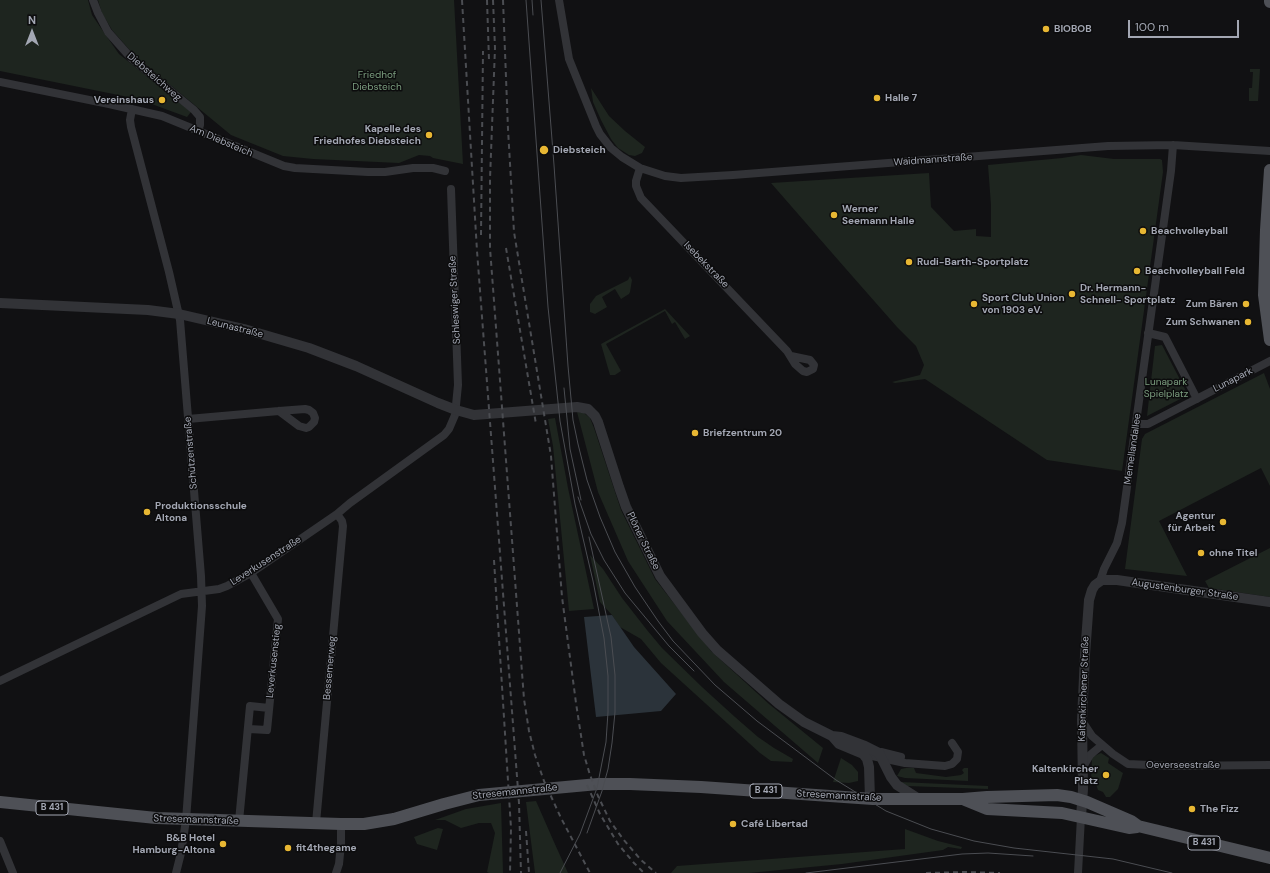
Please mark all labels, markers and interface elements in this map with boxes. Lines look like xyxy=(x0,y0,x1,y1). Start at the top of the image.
north arrow xyxy=(12,12,52,52)
scale bar xyxy=(1130,12,1241,38)
text: N xyxy=(28,13,36,27)
text: 100 m xyxy=(1135,19,1169,35)
place label: BIOBOB xyxy=(1054,23,1092,35)
marker: BIOBOB xyxy=(1041,24,1051,34)
street label: Diebsteichweg xyxy=(124,50,184,104)
park label: Friedhof Diebsteich xyxy=(352,69,402,92)
place label: Halle 7 xyxy=(885,92,917,104)
marker: Halle 7 xyxy=(872,93,882,103)
place label: Vereinshaus xyxy=(94,94,154,106)
marker: Vereinshaus xyxy=(157,95,167,105)
street label: Am Diebsteich xyxy=(188,122,254,160)
place label: Kapelle des Friedhofes Diebsteich xyxy=(314,123,421,146)
marker: Kapelle des Friedhofes Diebsteich xyxy=(424,130,434,140)
marker: Diebsteich xyxy=(538,144,550,156)
place label: Diebsteich xyxy=(553,144,606,156)
street label: Waidmannstraße xyxy=(893,151,973,169)
place label: Werner Seemann Halle xyxy=(842,203,914,226)
marker: Werner Seemann Halle xyxy=(829,210,839,220)
place label: Beachvolleyball xyxy=(1151,225,1228,237)
marker: Beachvolleyball xyxy=(1138,226,1148,236)
street label: Isebekstraße xyxy=(681,239,731,291)
street label: Schleswiger Straße xyxy=(447,256,463,344)
place label: Rudi-Barth-Sportplatz xyxy=(917,256,1028,268)
marker: Rudi-Barth-Sportplatz xyxy=(904,257,914,267)
place label: Beachvolleyball Feld xyxy=(1145,265,1245,277)
marker: Beachvolleyball Feld xyxy=(1132,266,1142,276)
place label: Dr. Hermann- Schnell- Sportplatz xyxy=(1080,282,1175,306)
marker: Dr. Hermann- Schnell- Sportplatz xyxy=(1067,289,1077,299)
place label: Sport Club Union von 1903 eV. xyxy=(982,292,1065,316)
place label: Zum Bären xyxy=(1186,298,1238,310)
marker: Sport Club Union von 1903 eV. xyxy=(969,299,979,309)
marker: Zum Bären xyxy=(1241,299,1251,309)
street label: Leunastraße xyxy=(206,315,264,341)
place label: Zum Schwanen xyxy=(1166,316,1240,328)
marker: Zum Schwanen xyxy=(1243,317,1253,327)
street label: Lunapark xyxy=(1211,365,1255,395)
park label: Lunapark Spielplatz xyxy=(1144,376,1188,400)
street label: Memellandallee xyxy=(1122,413,1144,485)
street label: Schützenstraße xyxy=(182,416,200,490)
place label: Briefzentrum 20 xyxy=(703,427,782,439)
marker: Briefzentrum 20 xyxy=(690,428,700,438)
place label: Produktionsschule Altona xyxy=(155,500,247,524)
marker: Produktionsschule Altona xyxy=(142,507,152,517)
street label: Plöner Straße xyxy=(624,510,662,572)
place label: Agentur für Arbeit xyxy=(1168,510,1215,534)
marker: Agentur für Arbeit xyxy=(1218,517,1228,527)
street label: Leverkusenstraße xyxy=(228,534,304,588)
place label: ohne Titel xyxy=(1209,547,1257,559)
marker: ohne Titel xyxy=(1196,548,1206,558)
street label: Augustenburger Straße xyxy=(1131,577,1239,603)
street label: Leverkusenstieg xyxy=(264,623,284,699)
street label: Bessemerweg xyxy=(321,635,339,701)
street label: Kaltenkirchener Straße xyxy=(1076,636,1092,742)
street label: Oeverseestraße xyxy=(1146,759,1220,771)
place label: Kaltenkircher Platz xyxy=(1032,763,1098,786)
marker: Kaltenkircher Platz xyxy=(1101,770,1111,780)
street label: Stresemannstraße xyxy=(472,782,558,802)
road number: B 431 xyxy=(750,784,782,798)
street label: Stresemannstraße xyxy=(796,788,882,804)
road number: B 431 xyxy=(36,801,68,815)
place label: The Fizz xyxy=(1200,803,1239,815)
marker: The Fizz xyxy=(1187,804,1197,814)
street label: Stresemannstraße xyxy=(153,813,239,827)
place label: Café Libertad xyxy=(741,818,808,830)
marker: Café Libertad xyxy=(728,819,738,829)
place label: B&B Hotel Hamburg-Altona xyxy=(132,832,215,856)
road number: B 431 xyxy=(1188,836,1220,850)
marker: B&B Hotel Hamburg-Altona xyxy=(218,839,228,849)
place label: fit4thegame xyxy=(296,842,357,854)
marker: fit4thegame xyxy=(283,843,293,853)

